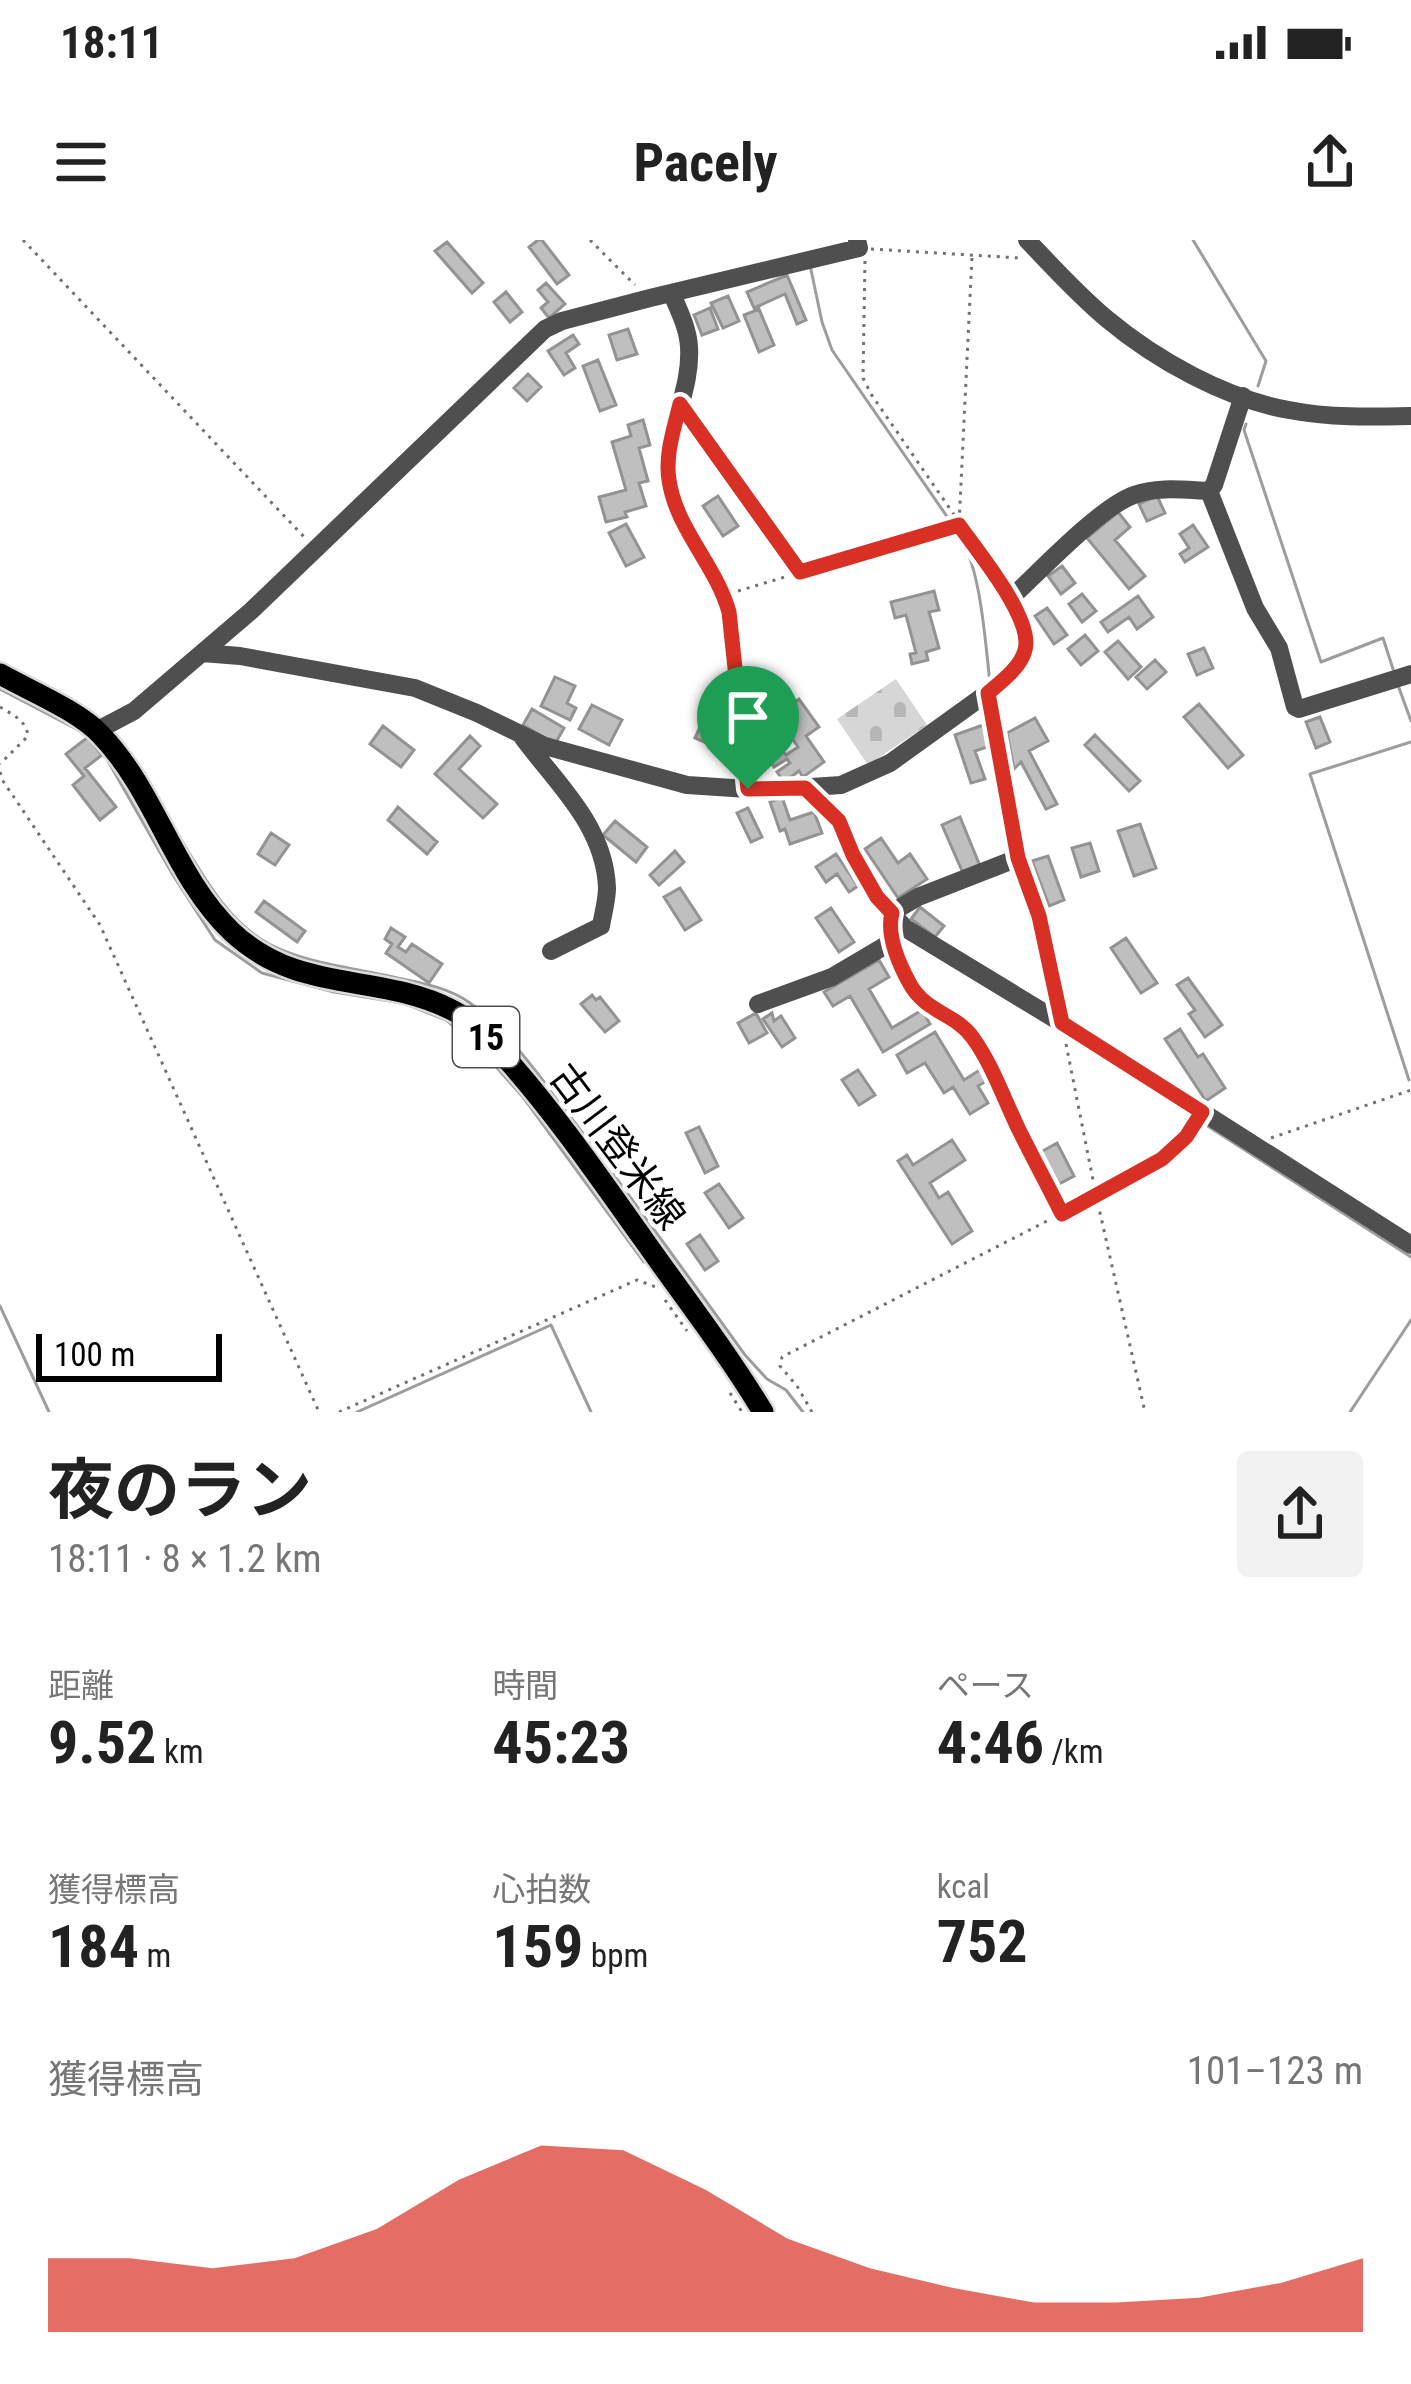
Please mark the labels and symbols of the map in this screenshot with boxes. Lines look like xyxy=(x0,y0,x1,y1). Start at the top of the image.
pin xyxy=(697,666,799,789)
road number: 15 xyxy=(453,1007,519,1067)
street label: 古川登米線 xyxy=(540,1055,694,1238)
scale bar xyxy=(36,1328,222,1381)

